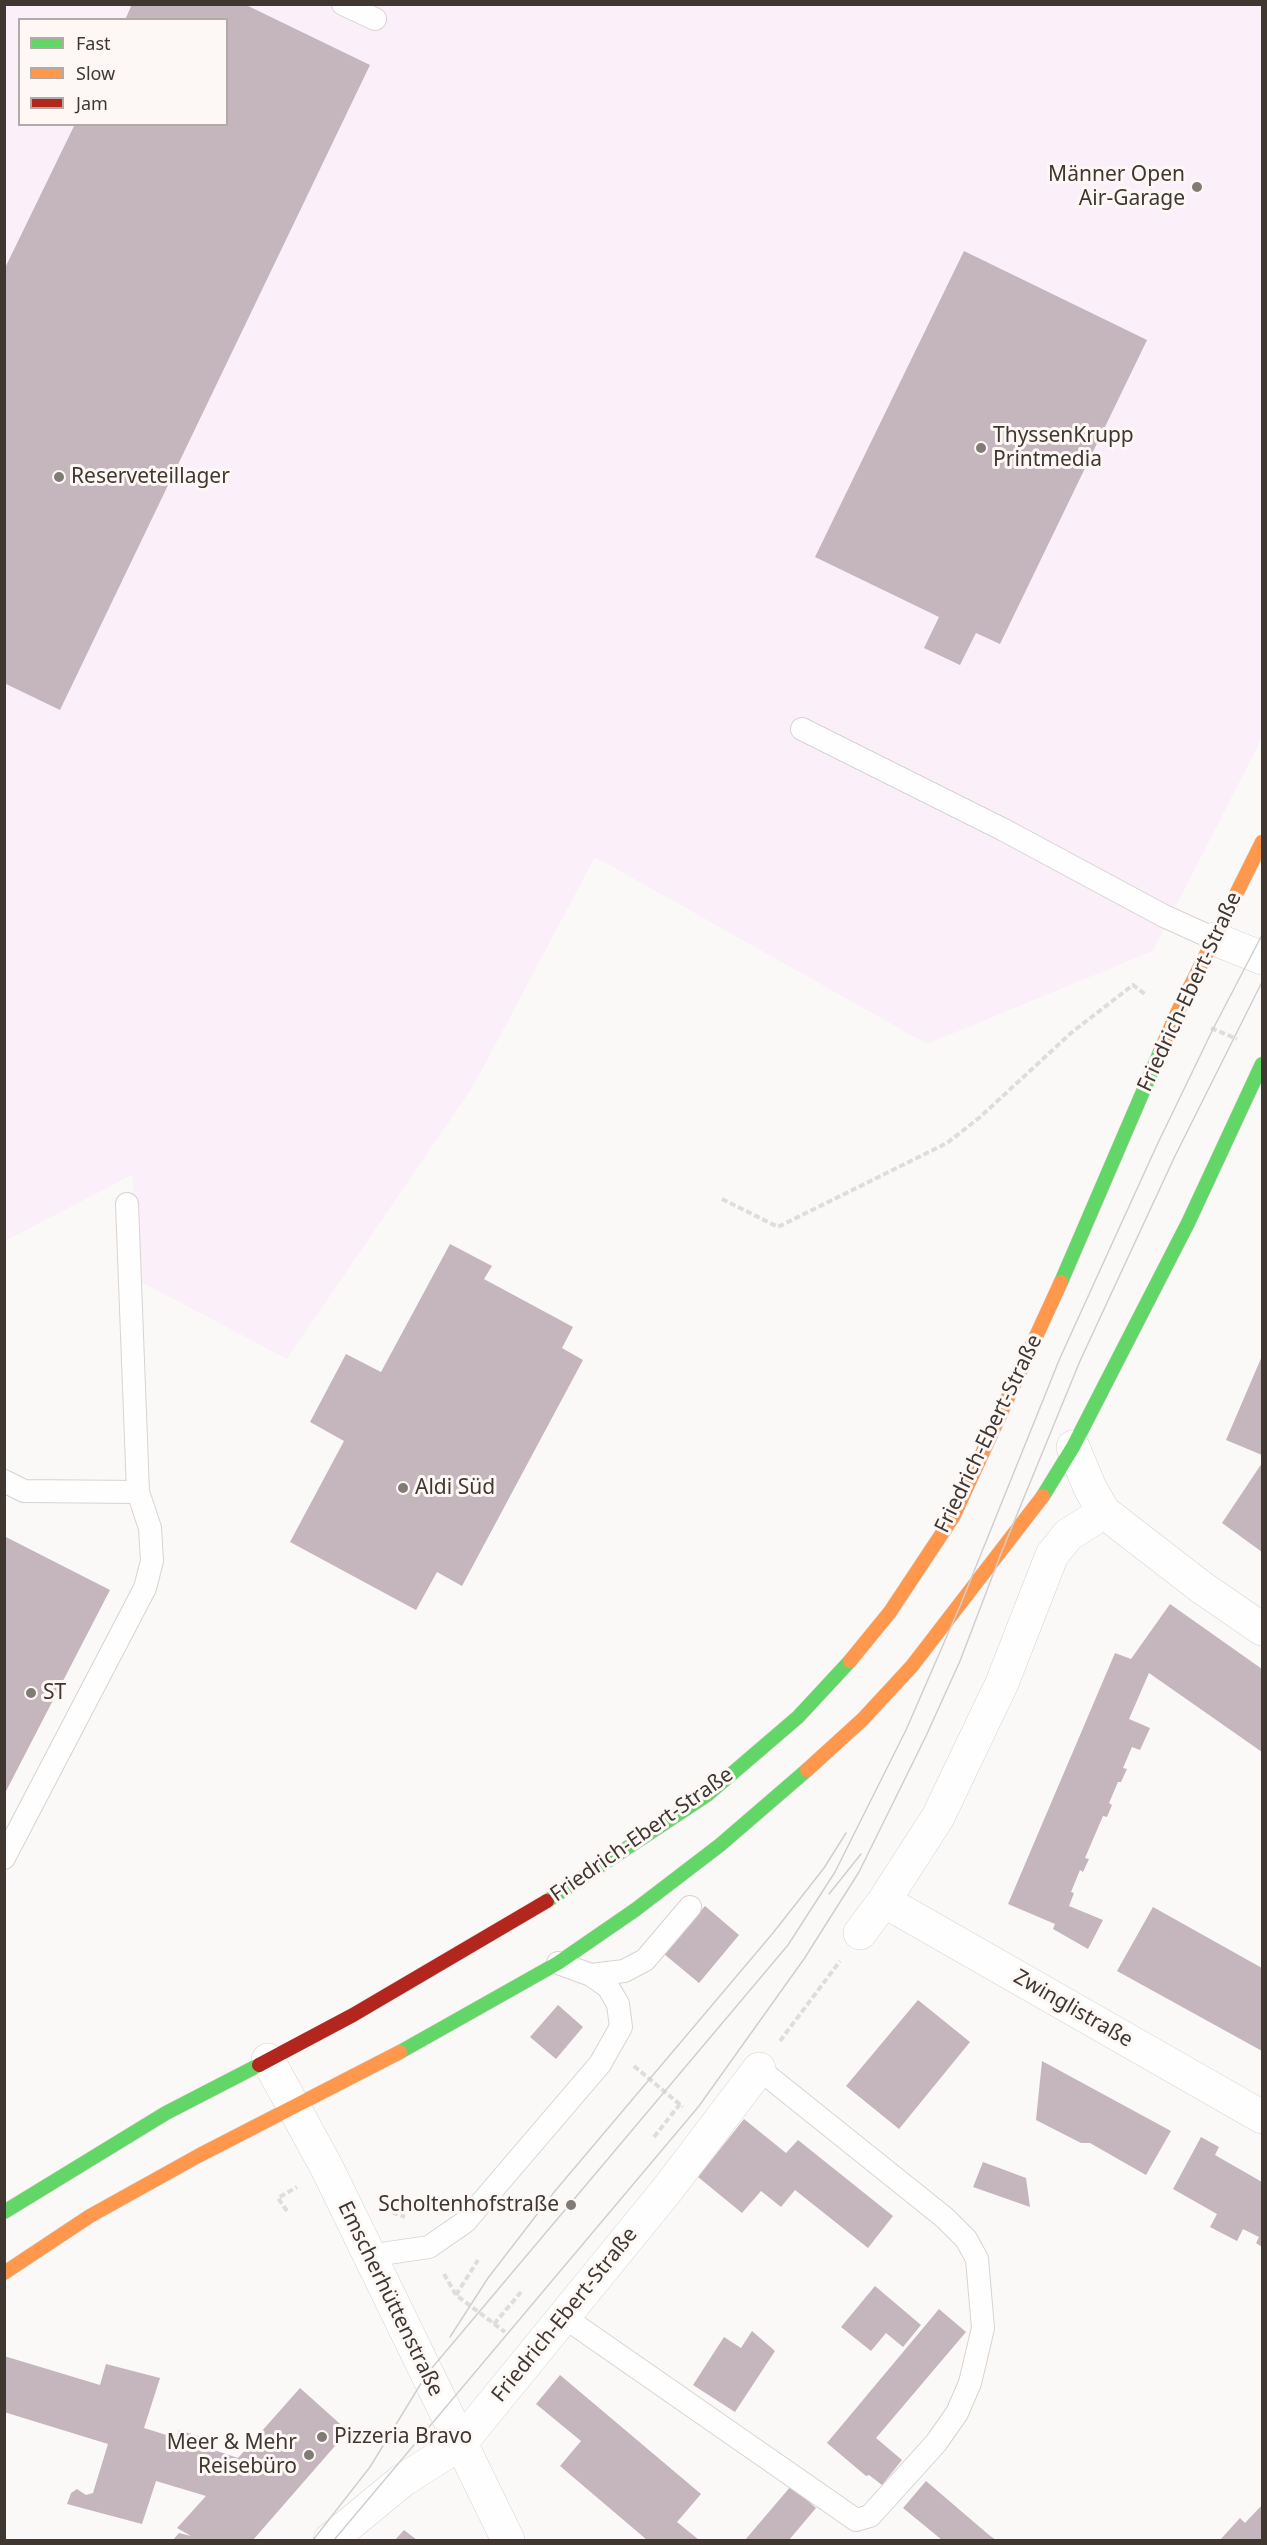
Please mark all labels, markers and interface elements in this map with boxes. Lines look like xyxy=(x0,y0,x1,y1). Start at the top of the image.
legend xyxy=(18,18,228,126)
text: Fast xyxy=(76,31,111,55)
text: Slow xyxy=(76,61,115,85)
text: Jam xyxy=(76,91,108,115)
place label: Männer Open Air-Garage xyxy=(1048,162,1185,212)
marker: Männer Open Air-Garage xyxy=(1190,180,1204,194)
place label: ThyssenKrupp Printmedia xyxy=(993,423,1134,473)
marker: ThyssenKrupp Printmedia xyxy=(974,441,988,455)
place label: Reserveteillager xyxy=(71,464,230,490)
marker: Reserveteillager xyxy=(52,470,66,484)
street label: Friedrich-Ebert-Straße xyxy=(1133,888,1247,1096)
street label: Friedrich-Ebert-Straße xyxy=(930,1331,1048,1537)
place label: Aldi Süd xyxy=(415,1475,495,1501)
marker: Aldi Süd xyxy=(396,1481,410,1495)
place label: ST xyxy=(43,1680,66,1706)
marker: ST xyxy=(24,1686,38,1700)
street label: Friedrich-Ebert-Straße xyxy=(546,1762,738,1908)
street label: Zwinglistraße xyxy=(1009,1965,1137,2053)
place label: Scholtenhofstraße xyxy=(378,2192,559,2218)
street label: Emscherhüttenstraße xyxy=(332,2197,448,2401)
marker: Scholtenhofstraße xyxy=(564,2198,578,2212)
street label: Friedrich-Ebert-Straße xyxy=(487,2223,643,2407)
place label: Pizzeria Bravo xyxy=(334,2424,472,2450)
place label: Meer & Mehr Reisebüro xyxy=(167,2430,297,2480)
marker: Pizzeria Bravo xyxy=(315,2430,329,2444)
marker: Meer & Mehr Reisebüro xyxy=(302,2448,316,2462)

